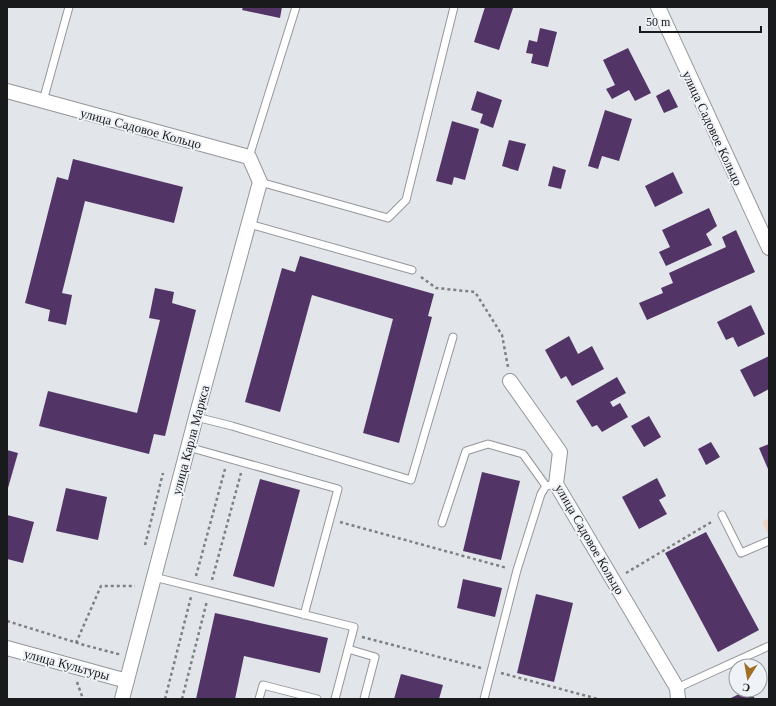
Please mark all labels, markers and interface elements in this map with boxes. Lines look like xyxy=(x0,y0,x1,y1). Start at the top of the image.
scale bar xyxy=(640,8,761,34)
text: 50 m xyxy=(646,15,671,29)
street label: улица Садовое Кольцо xyxy=(679,68,746,188)
street label: улица Садовое Кольцо xyxy=(79,105,203,152)
street label: улица Карла Маркса xyxy=(169,383,212,497)
street label: улица Садовое Кольцо xyxy=(552,481,627,597)
street label: улица Культуры xyxy=(22,646,112,683)
north arrow xyxy=(728,658,768,698)
text: С xyxy=(741,681,751,694)

